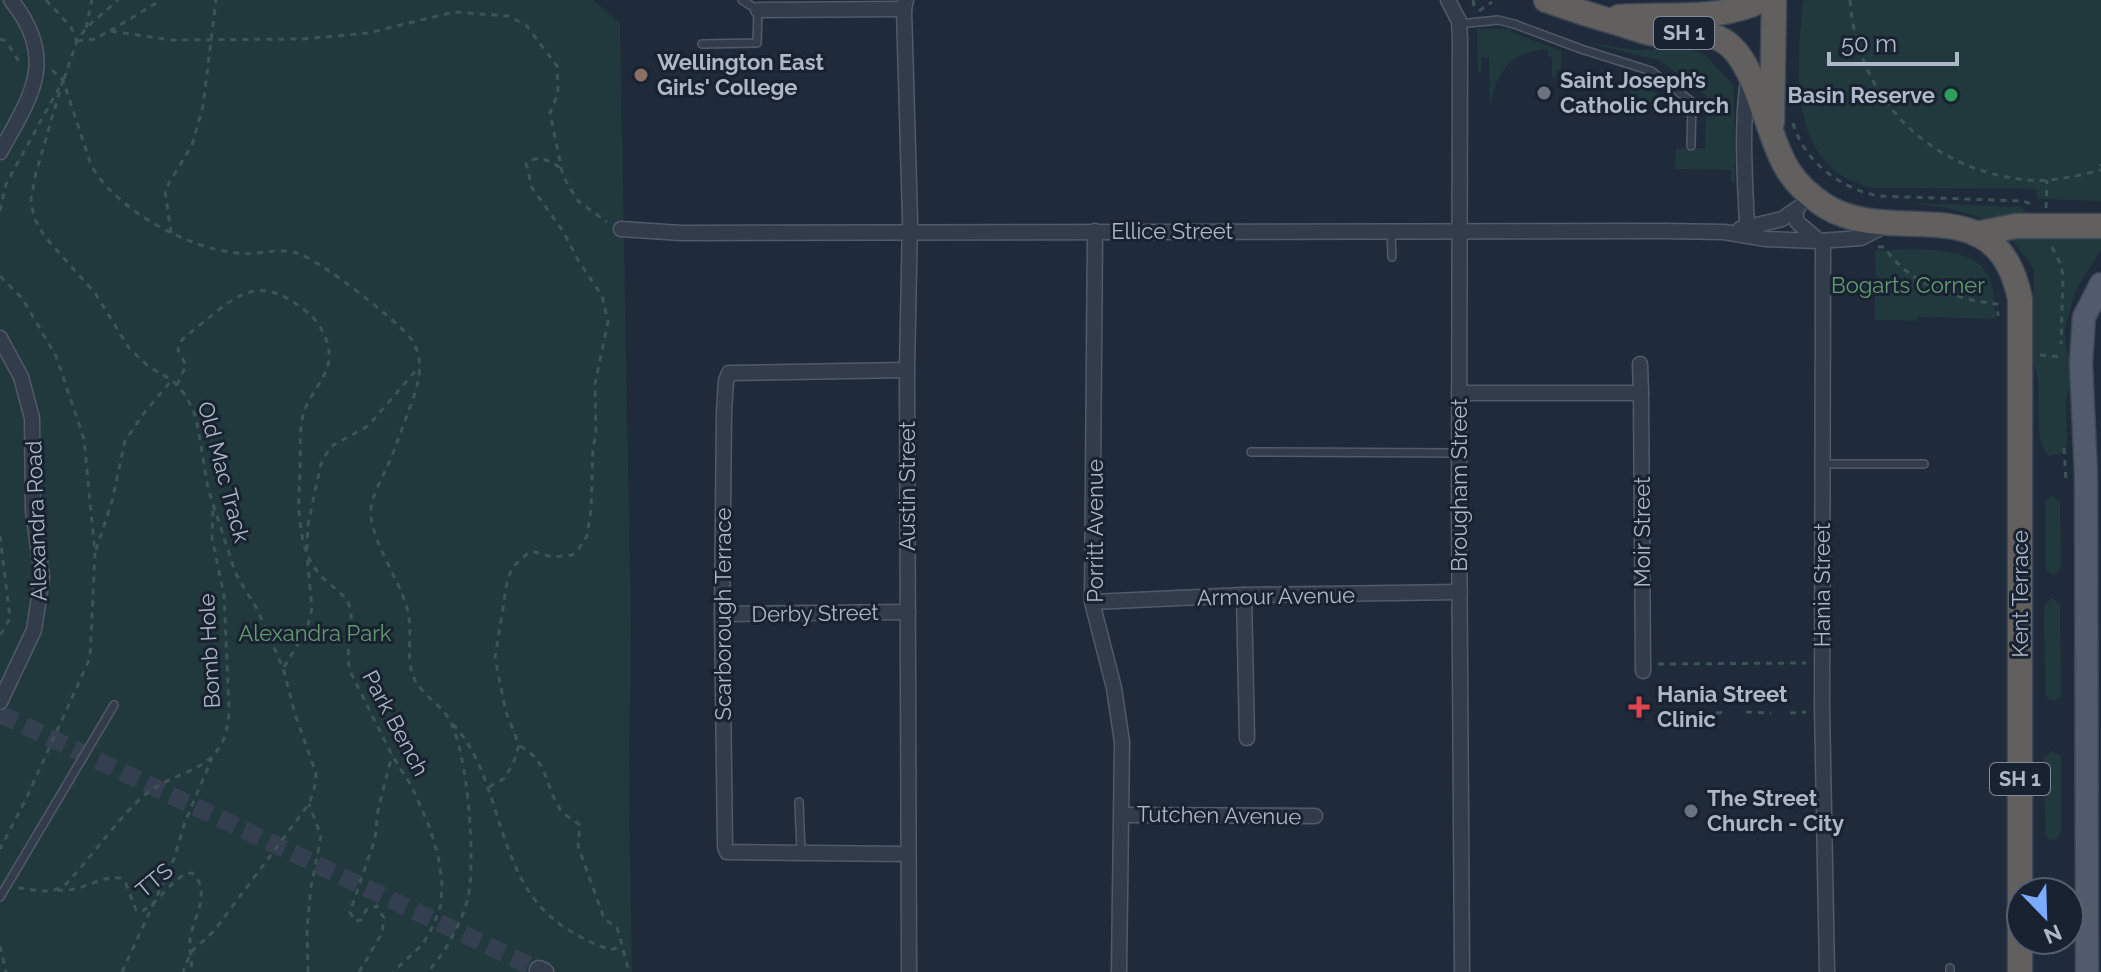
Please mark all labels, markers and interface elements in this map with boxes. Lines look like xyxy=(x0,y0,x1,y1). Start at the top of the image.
scale bar xyxy=(1829,16,1957,66)
road number: SH 1 xyxy=(1654,17,1714,49)
text: 50 m xyxy=(1841,29,1897,58)
place label: Wellington East Girls' College xyxy=(657,49,824,100)
marker: Wellington East Girls' College xyxy=(632,66,650,84)
place label: Saint Joseph’s Catholic Church xyxy=(1560,67,1729,118)
place label: Basin Reserve xyxy=(1788,82,1935,108)
marker: Saint Joseph’s Catholic Church xyxy=(1535,84,1553,102)
marker: Basin Reserve xyxy=(1942,86,1960,104)
street label: Ellice Street xyxy=(1111,218,1233,244)
park label: Bogarts Corner xyxy=(1831,272,1985,298)
street label: Brougham Street xyxy=(1446,398,1472,572)
street label: Old Mac Track xyxy=(193,399,255,546)
street label: Austin Street xyxy=(894,420,920,551)
street label: Alexandra Road xyxy=(20,440,52,602)
street label: Porritt Avenue xyxy=(1082,459,1108,603)
street label: Moir Street xyxy=(1629,476,1655,587)
street label: Scarborough Terrace xyxy=(710,507,736,720)
street label: Hania Street xyxy=(1809,522,1835,647)
street label: Kent Terrace xyxy=(2007,530,2033,658)
street label: Armour Avenue xyxy=(1197,582,1355,610)
street label: Bomb Hole xyxy=(193,593,225,709)
street label: Derby Street xyxy=(751,599,880,627)
park label: Alexandra Park xyxy=(238,620,392,646)
street label: Park Bench xyxy=(357,666,435,780)
place label: Hania Street Clinic xyxy=(1657,681,1788,732)
marker: Hania Street Clinic xyxy=(1628,696,1650,718)
road number: SH 1 xyxy=(1990,763,2050,795)
place label: The Street Church - City xyxy=(1707,785,1844,836)
street label: Tutchen Avenue xyxy=(1136,801,1302,829)
marker: The Street Church - City xyxy=(1682,802,1700,820)
street label: TTS xyxy=(130,857,178,903)
north arrow xyxy=(2005,876,2085,956)
text: N xyxy=(2040,919,2066,950)

